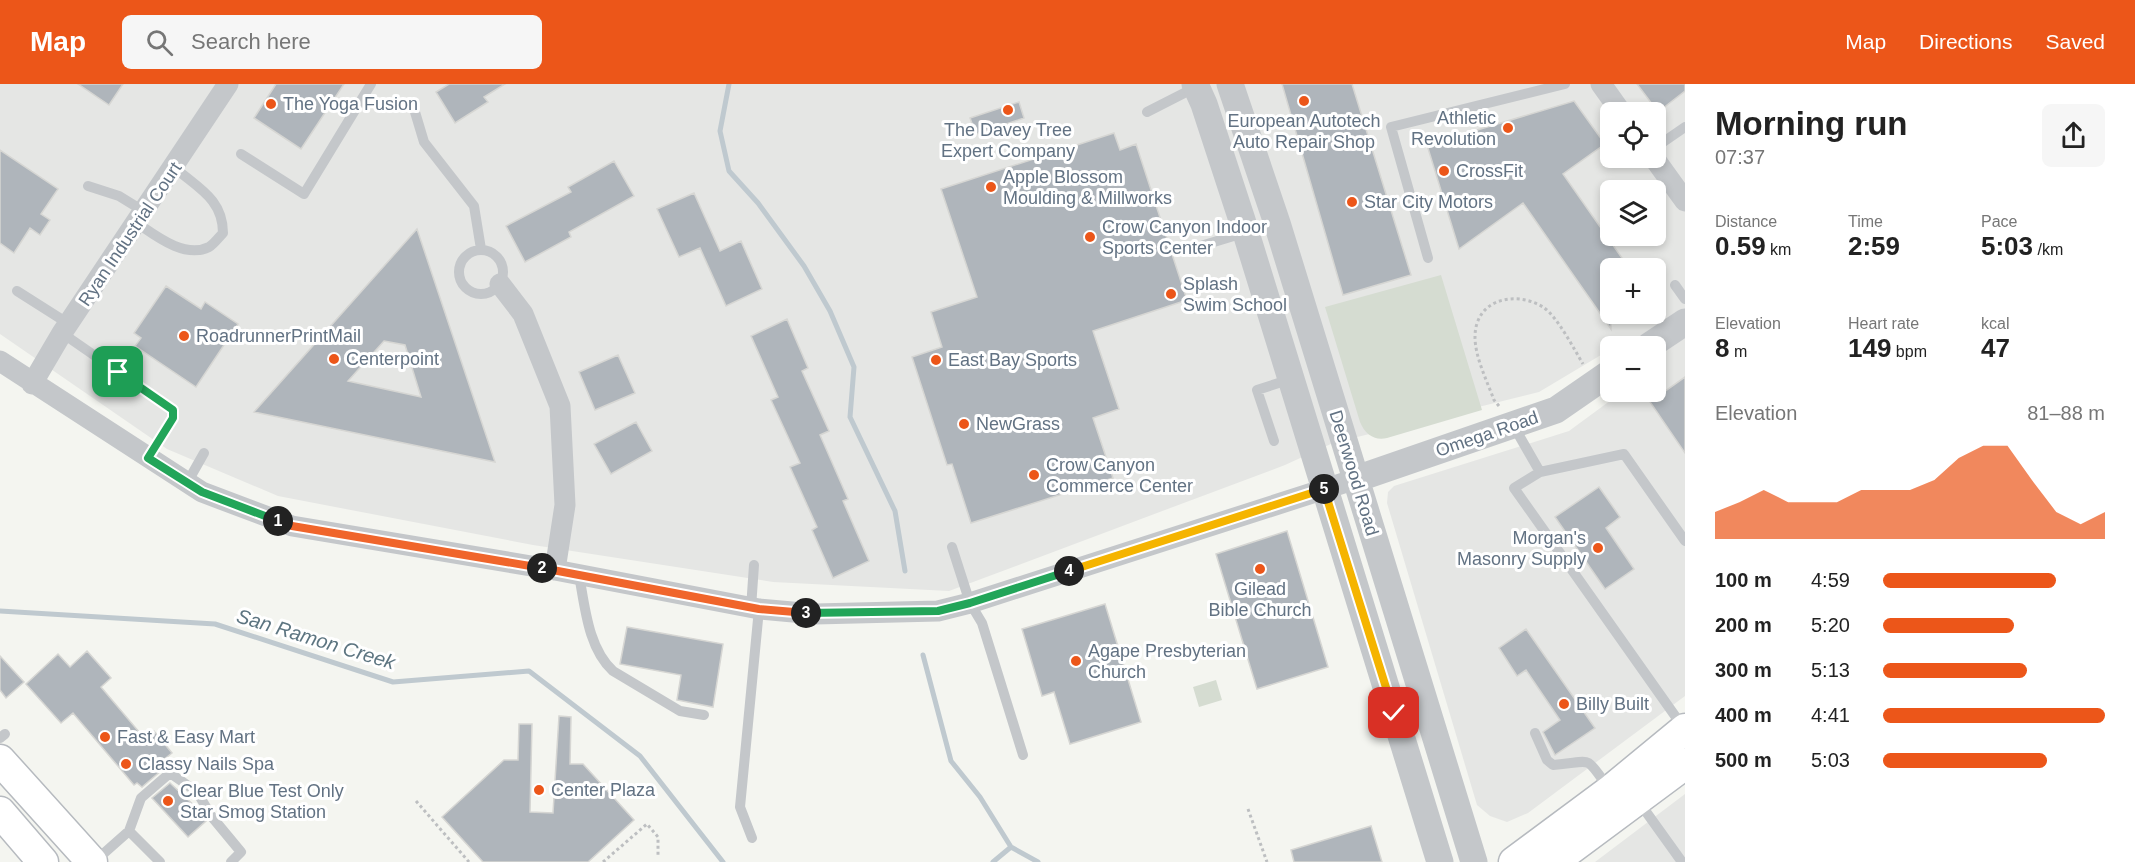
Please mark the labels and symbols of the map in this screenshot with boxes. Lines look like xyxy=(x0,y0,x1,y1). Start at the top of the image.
place label: The Yoga Fusion xyxy=(283,94,418,114)
marker: European Autotech Auto Repair Shop xyxy=(1297,94,1311,108)
marker: The Yoga Fusion xyxy=(264,97,278,111)
marker: The Davey Tree Expert Company xyxy=(1001,103,1015,117)
place label: Athletic Revolution xyxy=(1411,108,1496,149)
place label: European Autotech Auto Repair Shop xyxy=(1227,111,1381,152)
place label: The Davey Tree Expert Company xyxy=(941,120,1075,161)
marker: Athletic Revolution xyxy=(1501,121,1515,135)
street label: Ryan Industrial Court xyxy=(74,158,186,310)
place label: CrossFit xyxy=(1456,161,1523,181)
marker: CrossFit xyxy=(1437,164,1451,178)
place label: Apple Blossom Moulding & Millworks xyxy=(1003,167,1172,208)
marker: Apple Blossom Moulding & Millworks xyxy=(984,180,998,194)
place label: Star City Motors xyxy=(1364,192,1493,212)
marker: Star City Motors xyxy=(1345,195,1359,209)
place label: Crow Canyon Indoor Sports Center xyxy=(1102,217,1267,258)
marker: Crow Canyon Indoor Sports Center xyxy=(1083,230,1097,244)
place label: Splash Swim School xyxy=(1183,274,1287,315)
marker: Splash Swim School xyxy=(1164,287,1178,301)
place label: RoadrunnerPrintMail xyxy=(196,326,361,346)
marker: RoadrunnerPrintMail xyxy=(177,329,191,343)
pin xyxy=(92,346,143,397)
place label: Centerpoint xyxy=(346,349,439,369)
place label: East Bay Sports xyxy=(948,350,1077,370)
marker: Centerpoint xyxy=(327,352,341,366)
marker: East Bay Sports xyxy=(929,353,943,367)
street label: Omega Road xyxy=(1433,407,1541,461)
street label: Deerwood Road xyxy=(1325,408,1383,538)
place label: NewGrass xyxy=(976,414,1060,434)
marker: NewGrass xyxy=(957,417,971,431)
place label: Crow Canyon Commerce Center xyxy=(1046,455,1193,496)
marker: Crow Canyon Commerce Center xyxy=(1027,468,1041,482)
pin: 5 xyxy=(1309,474,1339,504)
pin: 1 xyxy=(263,506,293,536)
place label: Morgan's Masonry Supply xyxy=(1457,528,1586,569)
marker: Morgan's Masonry Supply xyxy=(1591,541,1605,555)
pin: 2 xyxy=(527,553,557,583)
pin: 4 xyxy=(1054,556,1084,586)
marker: Gilead Bible Church xyxy=(1253,562,1267,576)
place label: Gilead Bible Church xyxy=(1208,579,1312,620)
pin: 3 xyxy=(791,598,821,628)
water label: San Ramon Creek xyxy=(234,604,399,674)
place label: Agape Presbyterian Church xyxy=(1088,641,1246,682)
marker: Agape Presbyterian Church xyxy=(1069,654,1083,668)
pin xyxy=(1368,687,1419,738)
place label: Billy Built xyxy=(1576,694,1649,714)
marker: Billy Built xyxy=(1557,697,1571,711)
place label: Fast & Easy Mart xyxy=(117,727,255,747)
marker: Fast & Easy Mart xyxy=(98,730,112,744)
place label: Classy Nails Spa xyxy=(138,754,275,774)
marker: Classy Nails Spa xyxy=(119,757,133,771)
place label: Center Plaza xyxy=(551,780,656,800)
place label: Clear Blue Test Only Star Smog Station xyxy=(180,781,344,822)
marker: Center Plaza xyxy=(532,783,546,797)
marker: Clear Blue Test Only Star Smog Station xyxy=(161,794,175,808)

